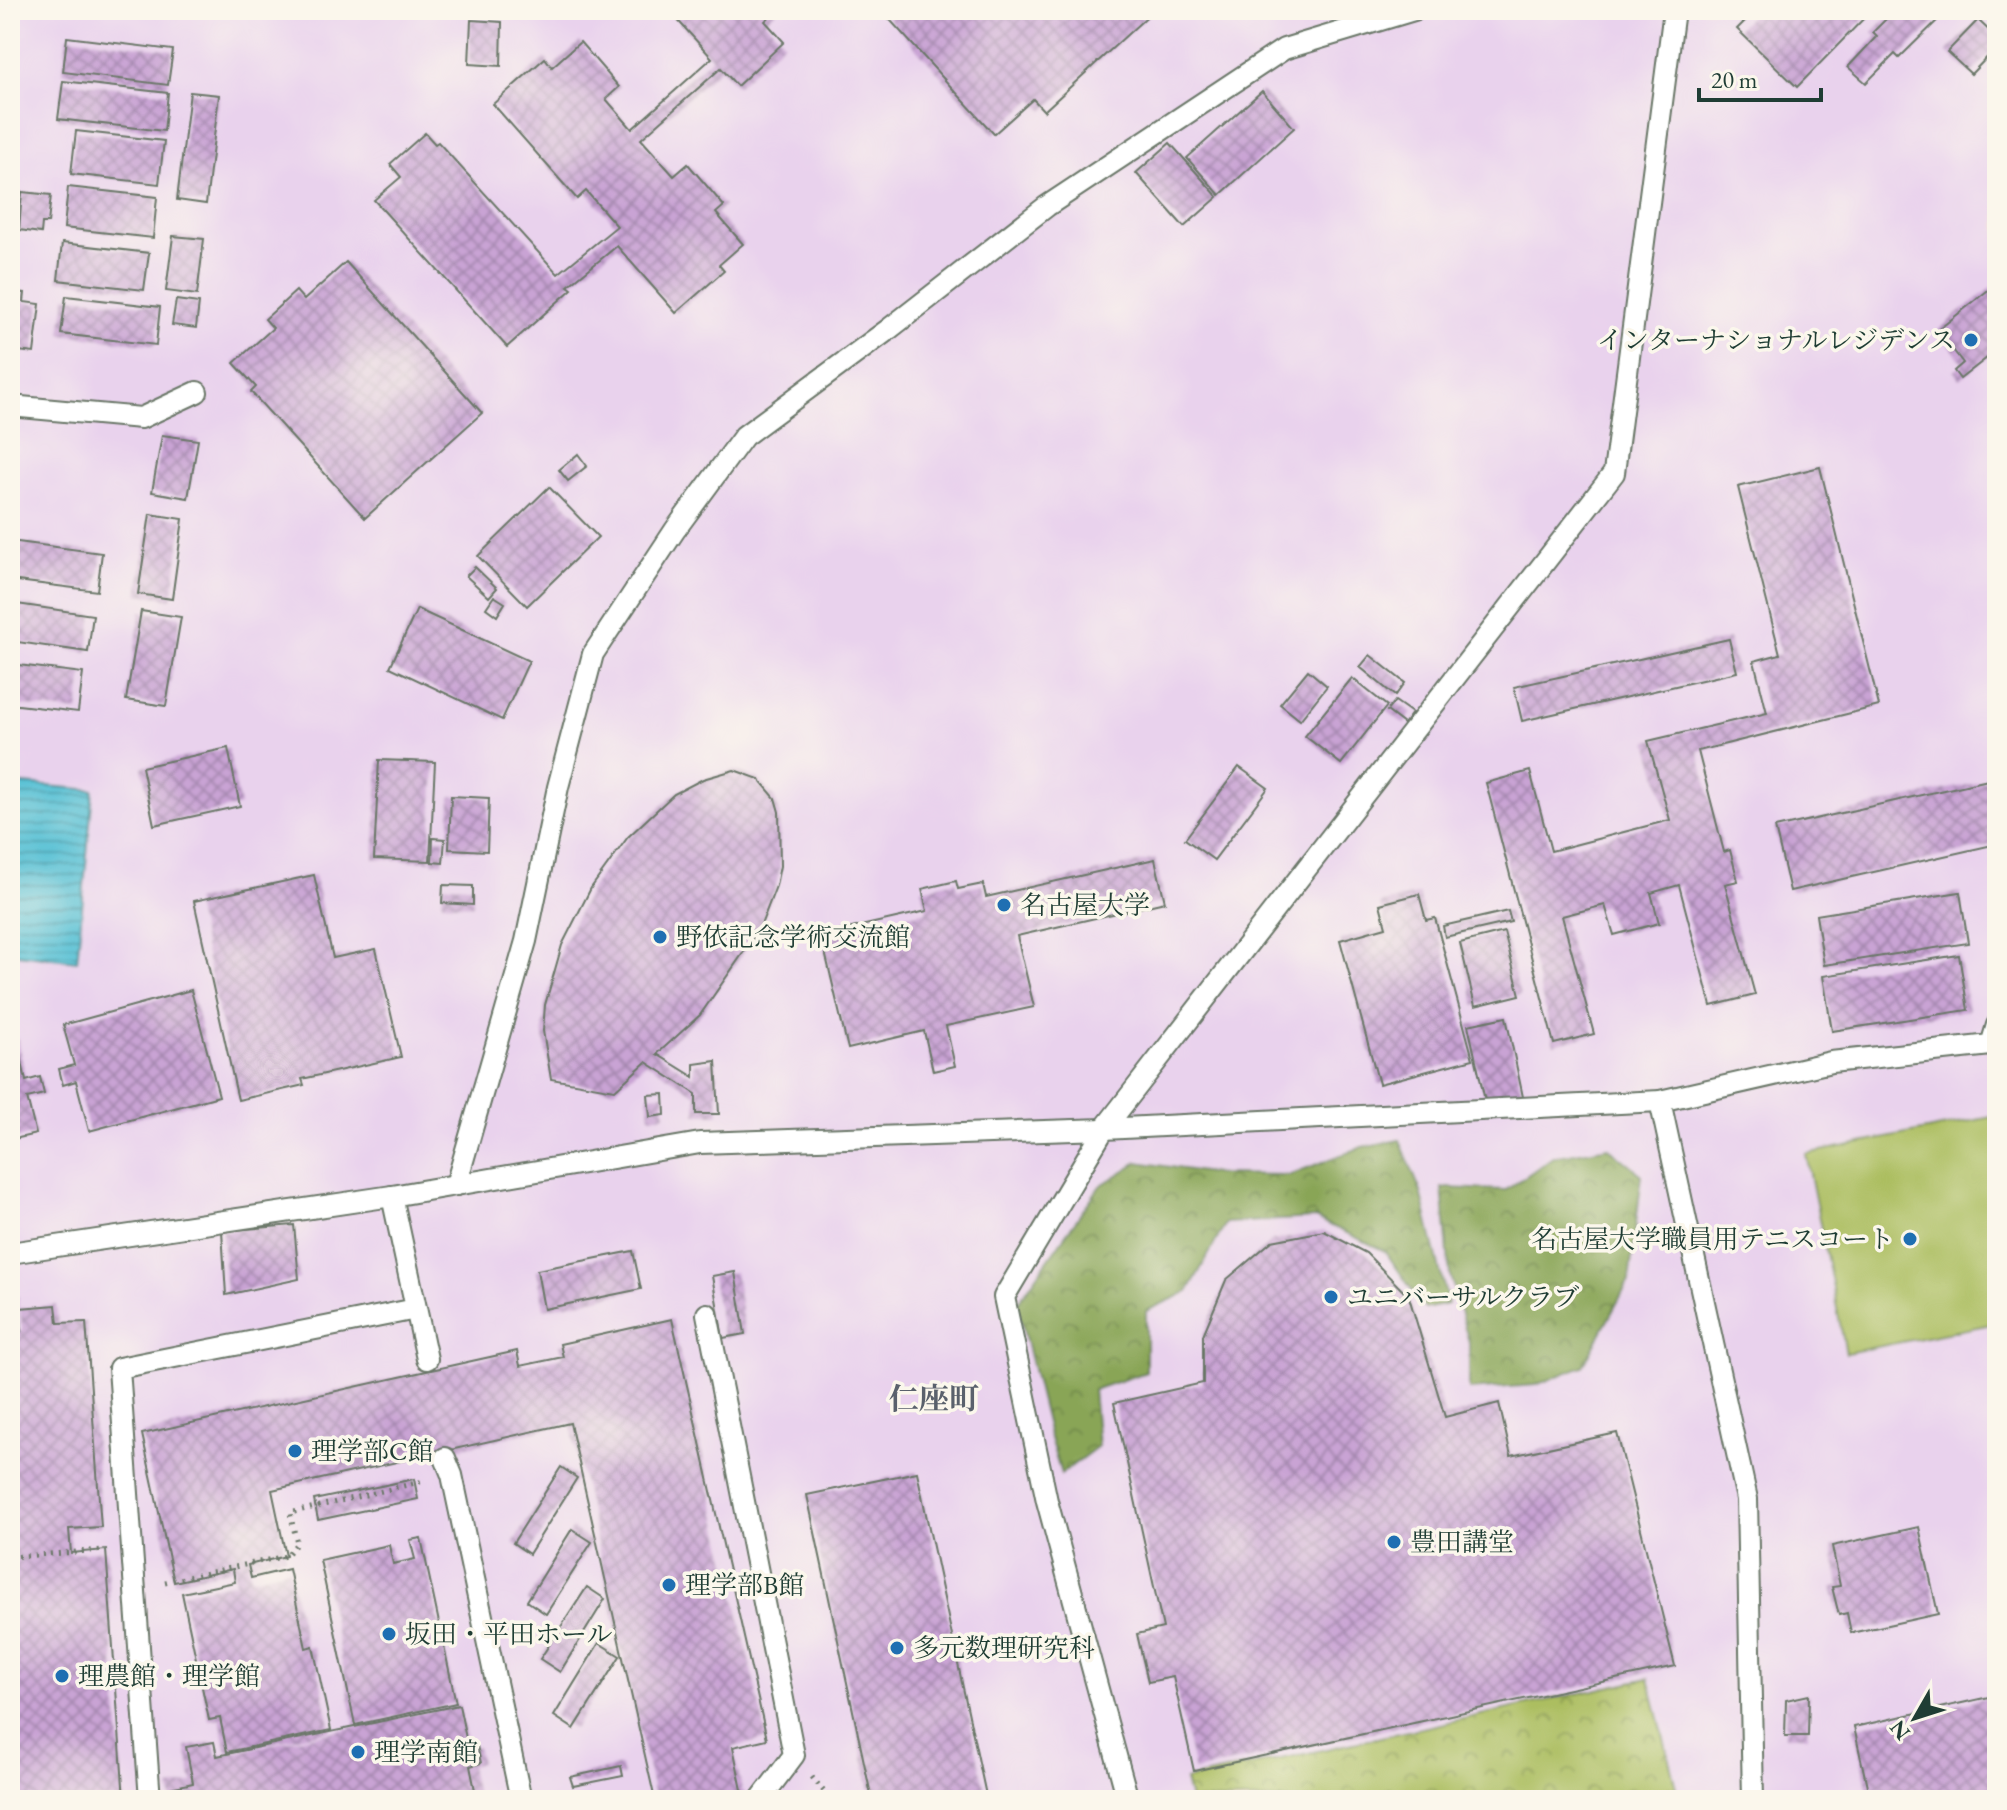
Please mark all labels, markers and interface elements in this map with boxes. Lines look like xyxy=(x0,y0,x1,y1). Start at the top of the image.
scale bar xyxy=(1699,52,1821,102)
text: 20 m xyxy=(1711,64,1758,95)
place label: インターナショナルレジデンス xyxy=(1597,323,1955,357)
marker: インターナショナルレジデンス xyxy=(1962,331,1980,349)
place label: 名古屋大学 xyxy=(1020,888,1150,922)
marker: 名古屋大学 xyxy=(995,896,1013,914)
place label: 野依記念学術交流館 xyxy=(676,920,910,954)
marker: 野依記念学術交流館 xyxy=(651,928,669,946)
place label: 名古屋大学職員用テニスコート xyxy=(1531,1222,1894,1256)
marker: 名古屋大学職員用テニスコート xyxy=(1901,1230,1919,1248)
place label: ユニバーサルクラブ xyxy=(1347,1280,1579,1314)
marker: ユニバーサルクラブ xyxy=(1322,1288,1340,1306)
district label: 仁座町 xyxy=(889,1379,979,1418)
place label: 理学部C館 xyxy=(311,1434,433,1468)
marker: 理学部C館 xyxy=(286,1442,304,1460)
place label: 豊田講堂 xyxy=(1410,1525,1514,1559)
marker: 豊田講堂 xyxy=(1385,1533,1403,1551)
place label: 理学部B館 xyxy=(685,1568,804,1602)
marker: 理学部B館 xyxy=(660,1576,678,1594)
place label: 坂田・平田ホール xyxy=(405,1617,612,1651)
marker: 坂田・平田ホール xyxy=(380,1625,398,1643)
place label: 多元数理研究科 xyxy=(913,1631,1095,1665)
marker: 多元数理研究科 xyxy=(888,1639,906,1657)
place label: 理農館・理学館 xyxy=(78,1659,260,1693)
marker: 理農館・理学館 xyxy=(53,1667,71,1685)
north arrow xyxy=(1875,1678,1955,1758)
text: N xyxy=(1883,1714,1917,1746)
place label: 理学南館 xyxy=(374,1735,478,1769)
marker: 理学南館 xyxy=(349,1743,367,1761)

